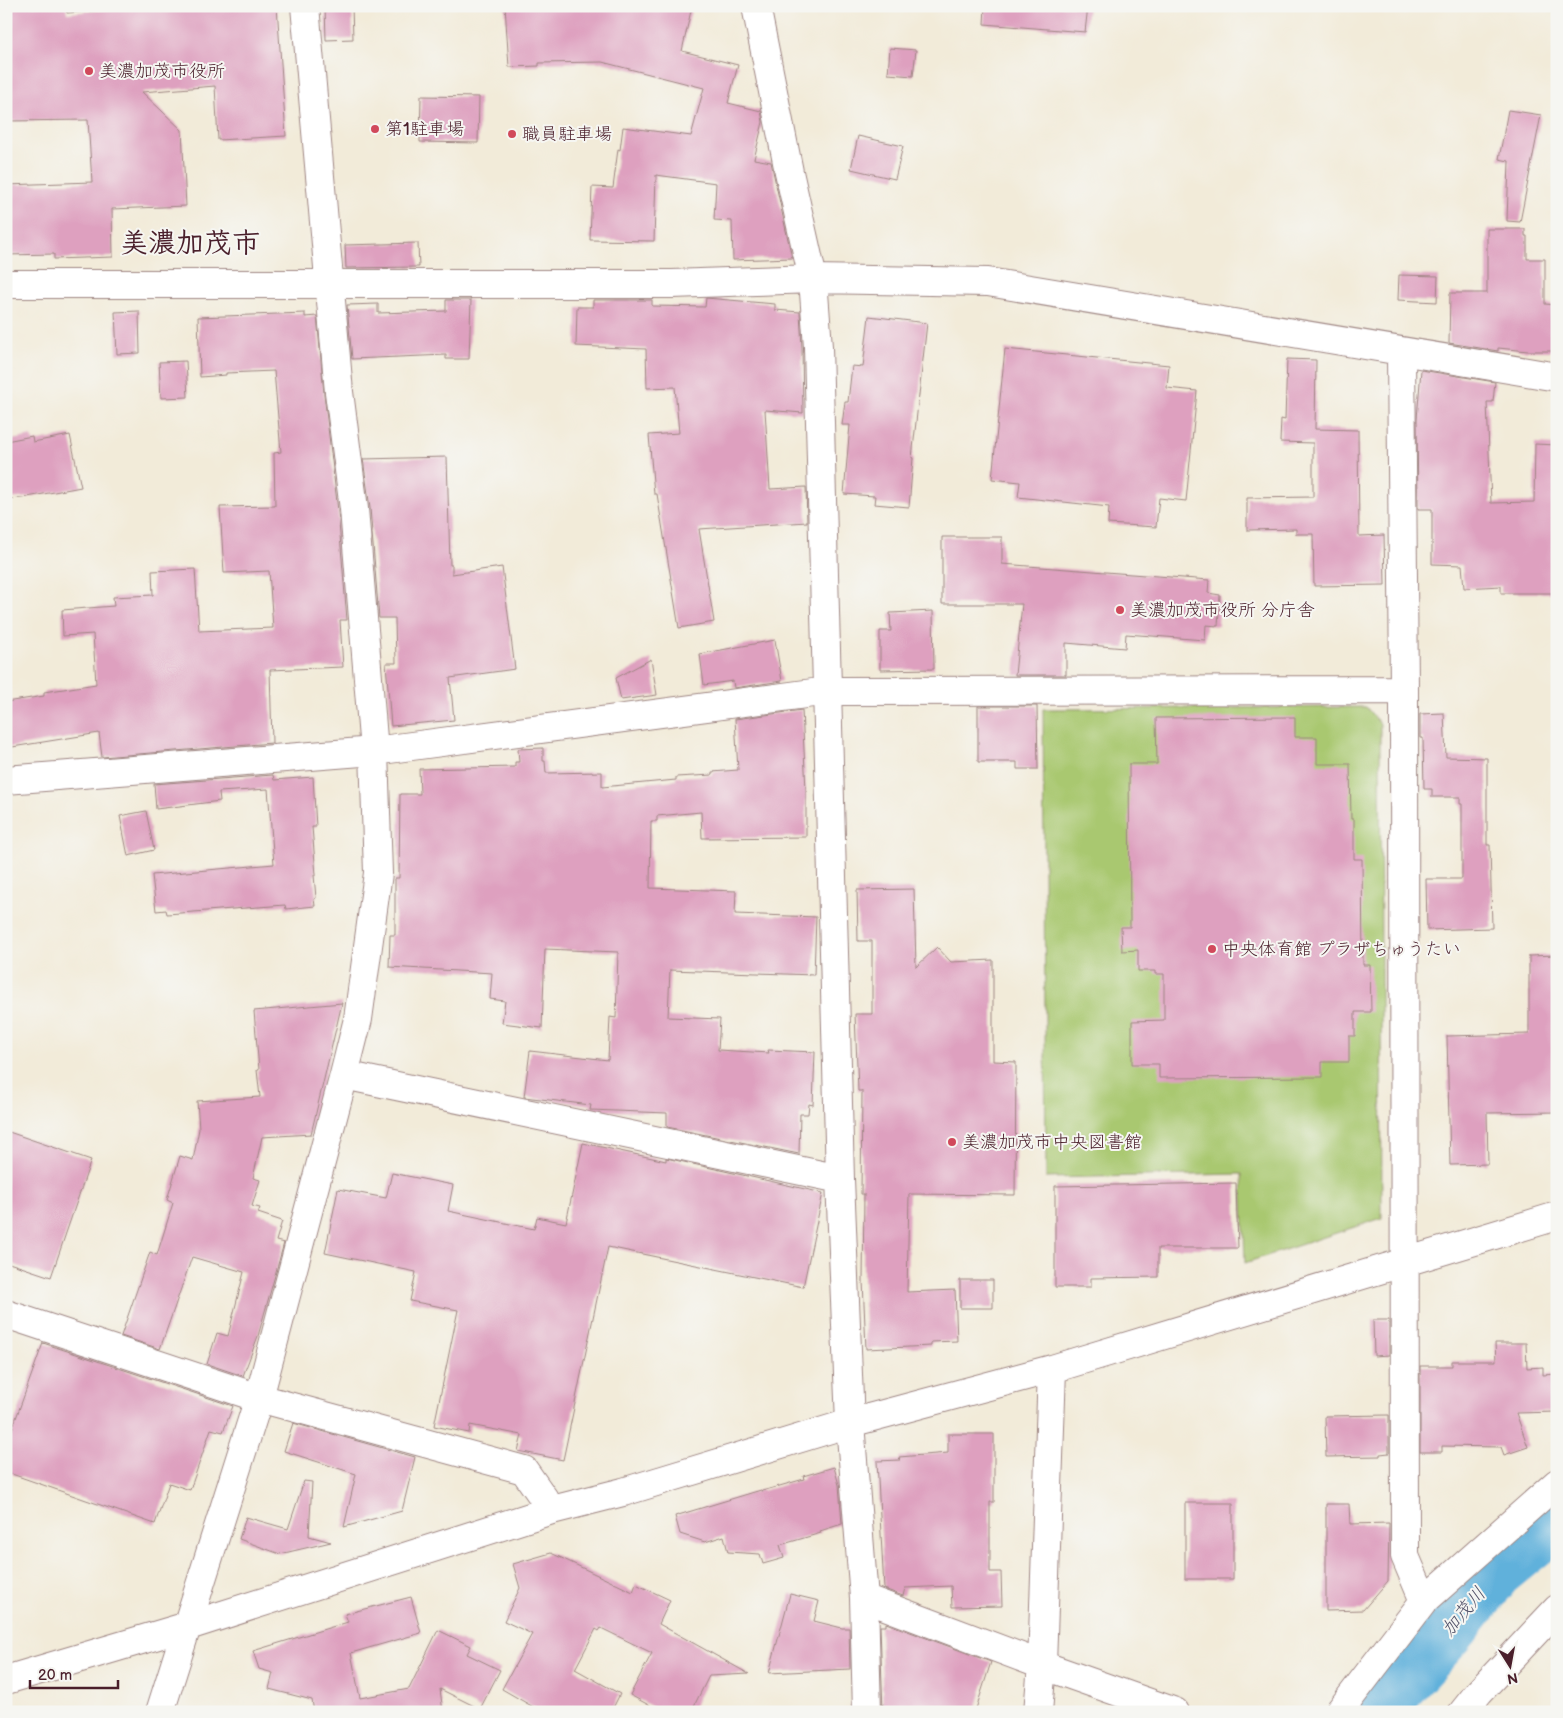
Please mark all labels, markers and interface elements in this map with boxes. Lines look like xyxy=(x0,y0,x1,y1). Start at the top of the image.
place label: 美濃加茂市役所 xyxy=(99,61,225,82)
marker: 美濃加茂市役所 xyxy=(83,65,95,77)
place label: 第1駐車場 xyxy=(385,119,464,140)
marker: 第1駐車場 xyxy=(369,123,381,135)
place label: 職員駐車場 xyxy=(522,124,612,145)
marker: 職員駐車場 xyxy=(506,128,518,140)
district label: 美濃加茂市 xyxy=(120,227,260,260)
place label: 美濃加茂市役所 分庁舎 xyxy=(1130,600,1315,621)
marker: 美濃加茂市役所 分庁舎 xyxy=(1114,604,1126,616)
place label: 中央体育館 プラザちゅうたい xyxy=(1222,939,1461,960)
marker: 中央体育館 プラザちゅうたい xyxy=(1206,943,1218,955)
place label: 美濃加茂市中央図書館 xyxy=(962,1132,1142,1153)
marker: 美濃加茂市中央図書館 xyxy=(946,1136,958,1148)
water label: 加茂川 xyxy=(1437,1583,1491,1641)
north arrow xyxy=(1486,1640,1536,1690)
scale bar xyxy=(30,1658,118,1690)
text: 20 m xyxy=(38,1666,72,1685)
text: N xyxy=(1506,1669,1519,1688)

